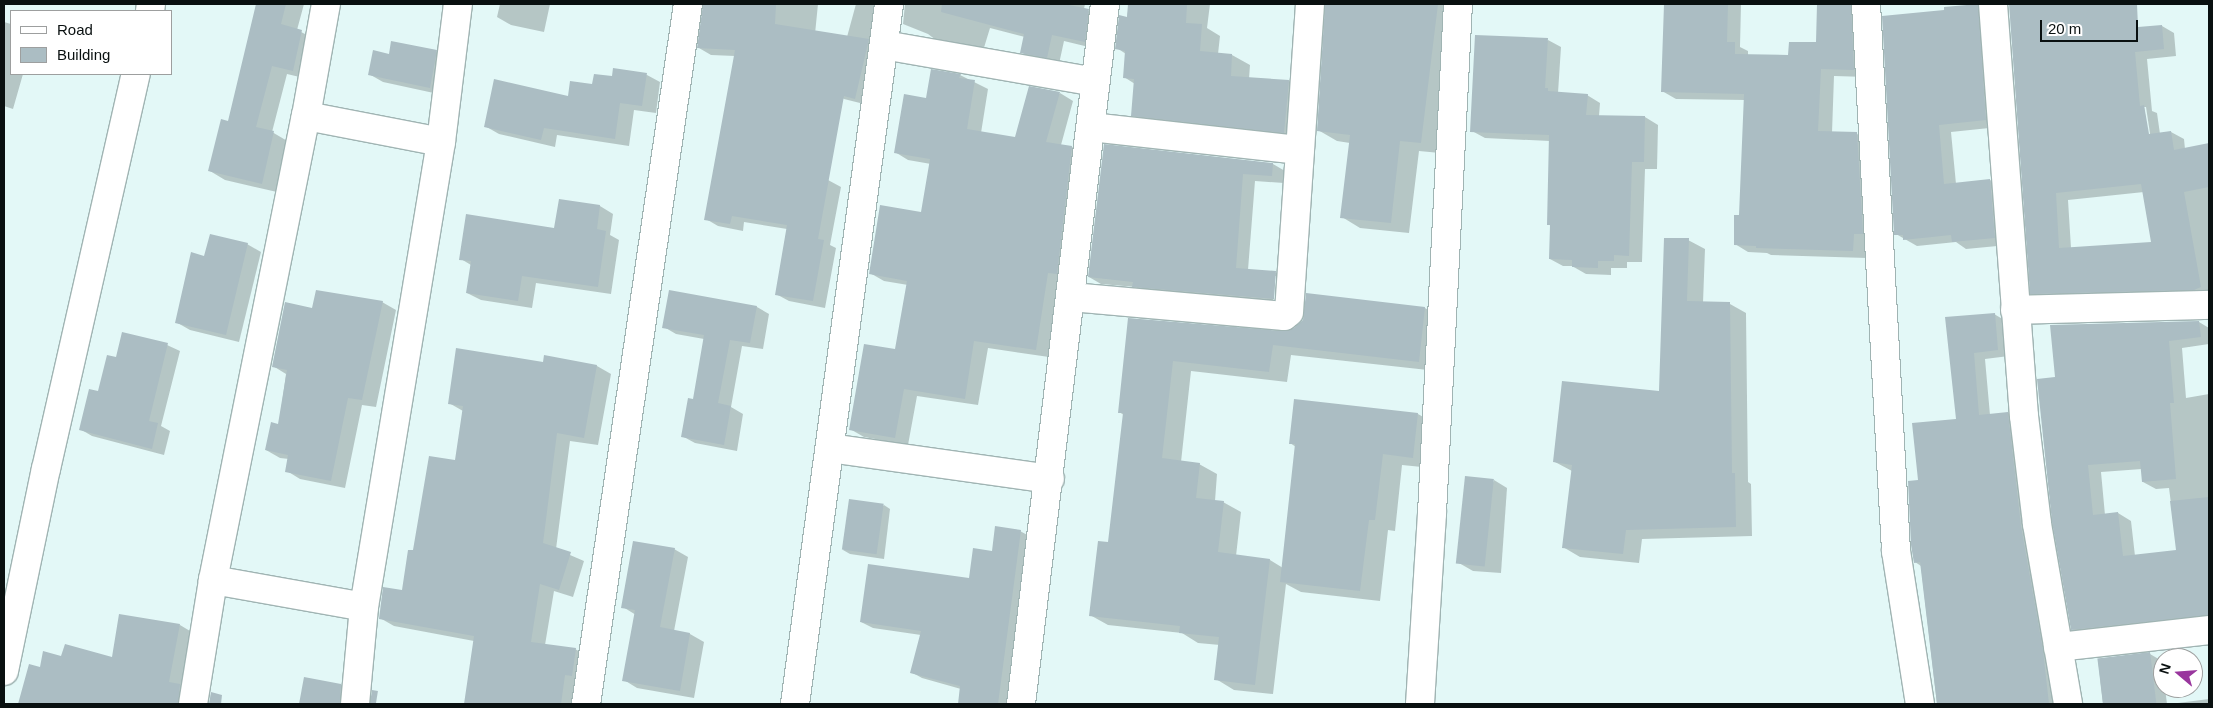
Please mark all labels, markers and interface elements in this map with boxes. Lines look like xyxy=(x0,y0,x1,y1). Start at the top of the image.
legend xyxy=(10,10,172,75)
scale bar xyxy=(2043,10,2140,42)
text: 20 m xyxy=(2048,20,2081,37)
text: Road xyxy=(57,21,93,38)
text: Building xyxy=(57,46,110,63)
north arrow xyxy=(2153,648,2203,698)
text: N xyxy=(2156,661,2174,676)

